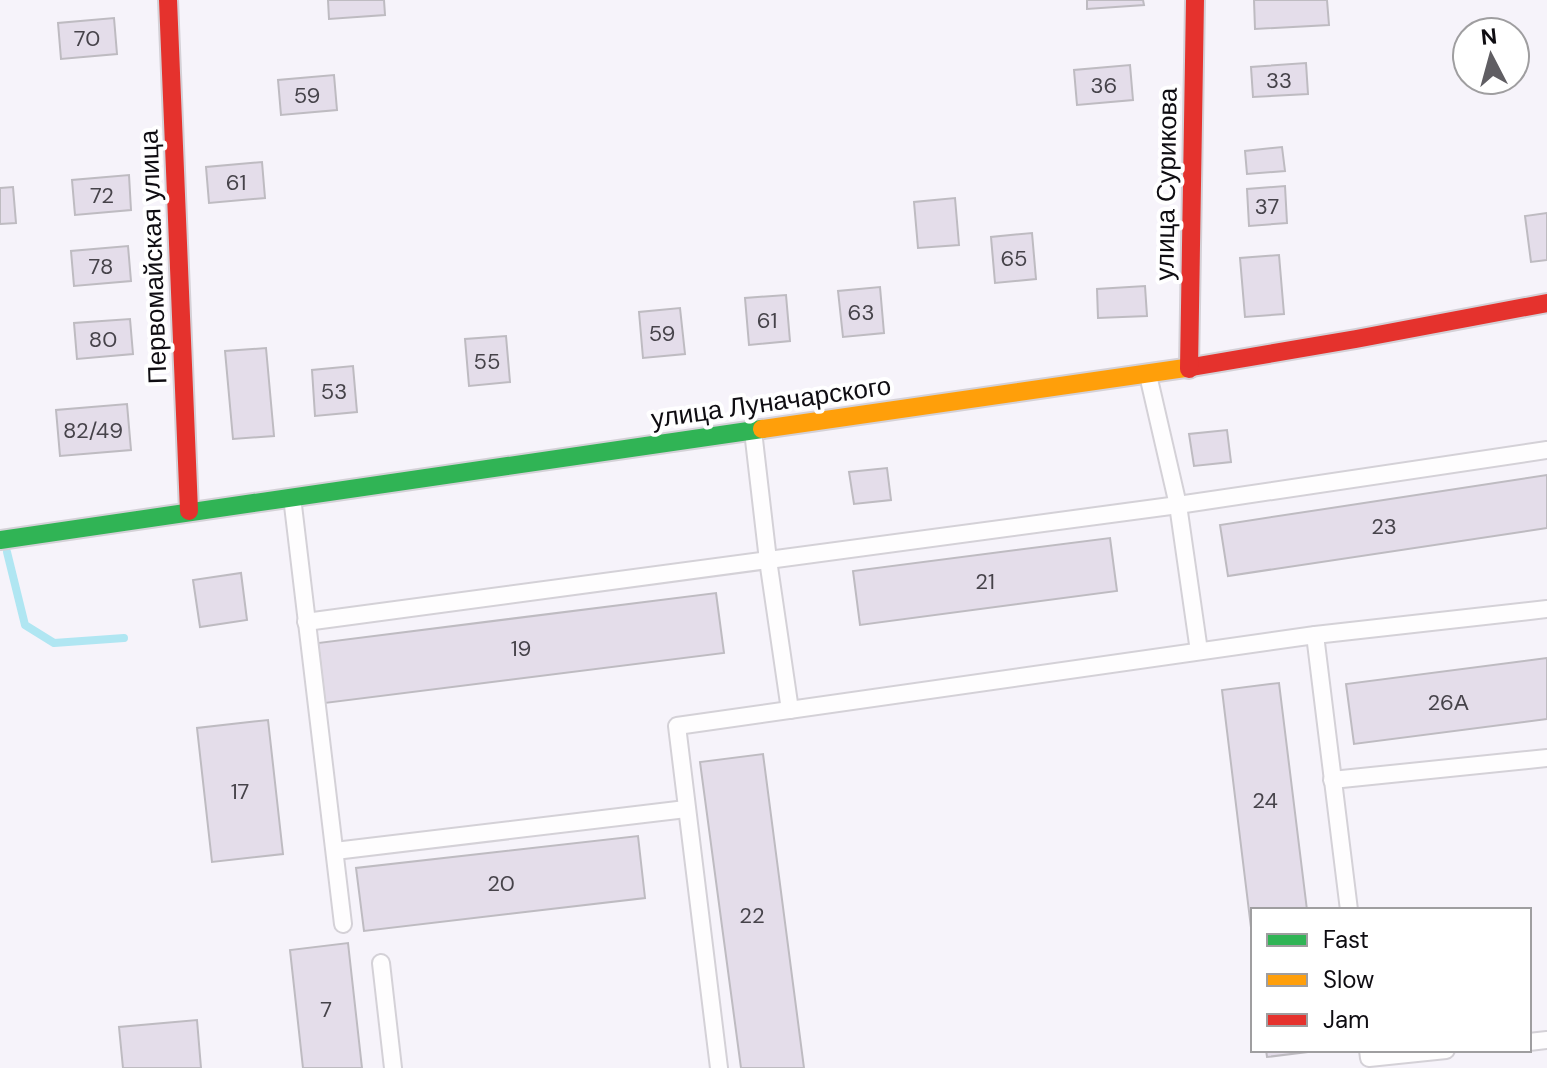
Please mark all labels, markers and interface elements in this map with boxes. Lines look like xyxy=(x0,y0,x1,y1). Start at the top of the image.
north arrow xyxy=(1451,16,1531,96)
text: N xyxy=(1479,21,1498,52)
house number: 70 xyxy=(74,24,100,53)
house number: 33 xyxy=(1266,66,1292,95)
house number: 36 xyxy=(1091,71,1117,100)
house number: 59 xyxy=(294,81,320,110)
street label: улица Сурикова xyxy=(1147,87,1185,281)
street label: Первомайская улица xyxy=(132,129,174,385)
house number: 61 xyxy=(226,168,246,197)
house number: 72 xyxy=(90,181,114,210)
house number: 37 xyxy=(1255,192,1279,221)
house number: 65 xyxy=(1001,244,1027,273)
house number: 78 xyxy=(89,252,113,281)
house number: 63 xyxy=(848,298,874,327)
house number: 61 xyxy=(757,306,777,335)
house number: 59 xyxy=(649,319,675,348)
house number: 80 xyxy=(89,325,117,354)
house number: 55 xyxy=(474,347,500,376)
street label: улица Луначарского xyxy=(649,368,893,436)
house number: 53 xyxy=(321,377,347,406)
house number: 82/49 xyxy=(63,416,123,445)
house number: 23 xyxy=(1371,512,1397,541)
house number: 21 xyxy=(975,567,995,596)
house number: 19 xyxy=(511,634,531,663)
house number: 26А xyxy=(1427,688,1469,717)
house number: 17 xyxy=(231,777,249,806)
house number: 24 xyxy=(1252,786,1278,815)
house number: 20 xyxy=(487,869,515,898)
house number: 22 xyxy=(739,901,765,930)
legend xyxy=(1251,908,1531,1052)
text: Fast xyxy=(1323,924,1369,955)
text: Slow xyxy=(1323,964,1374,995)
house number: 7 xyxy=(320,995,332,1024)
text: Jam xyxy=(1323,1004,1369,1035)

